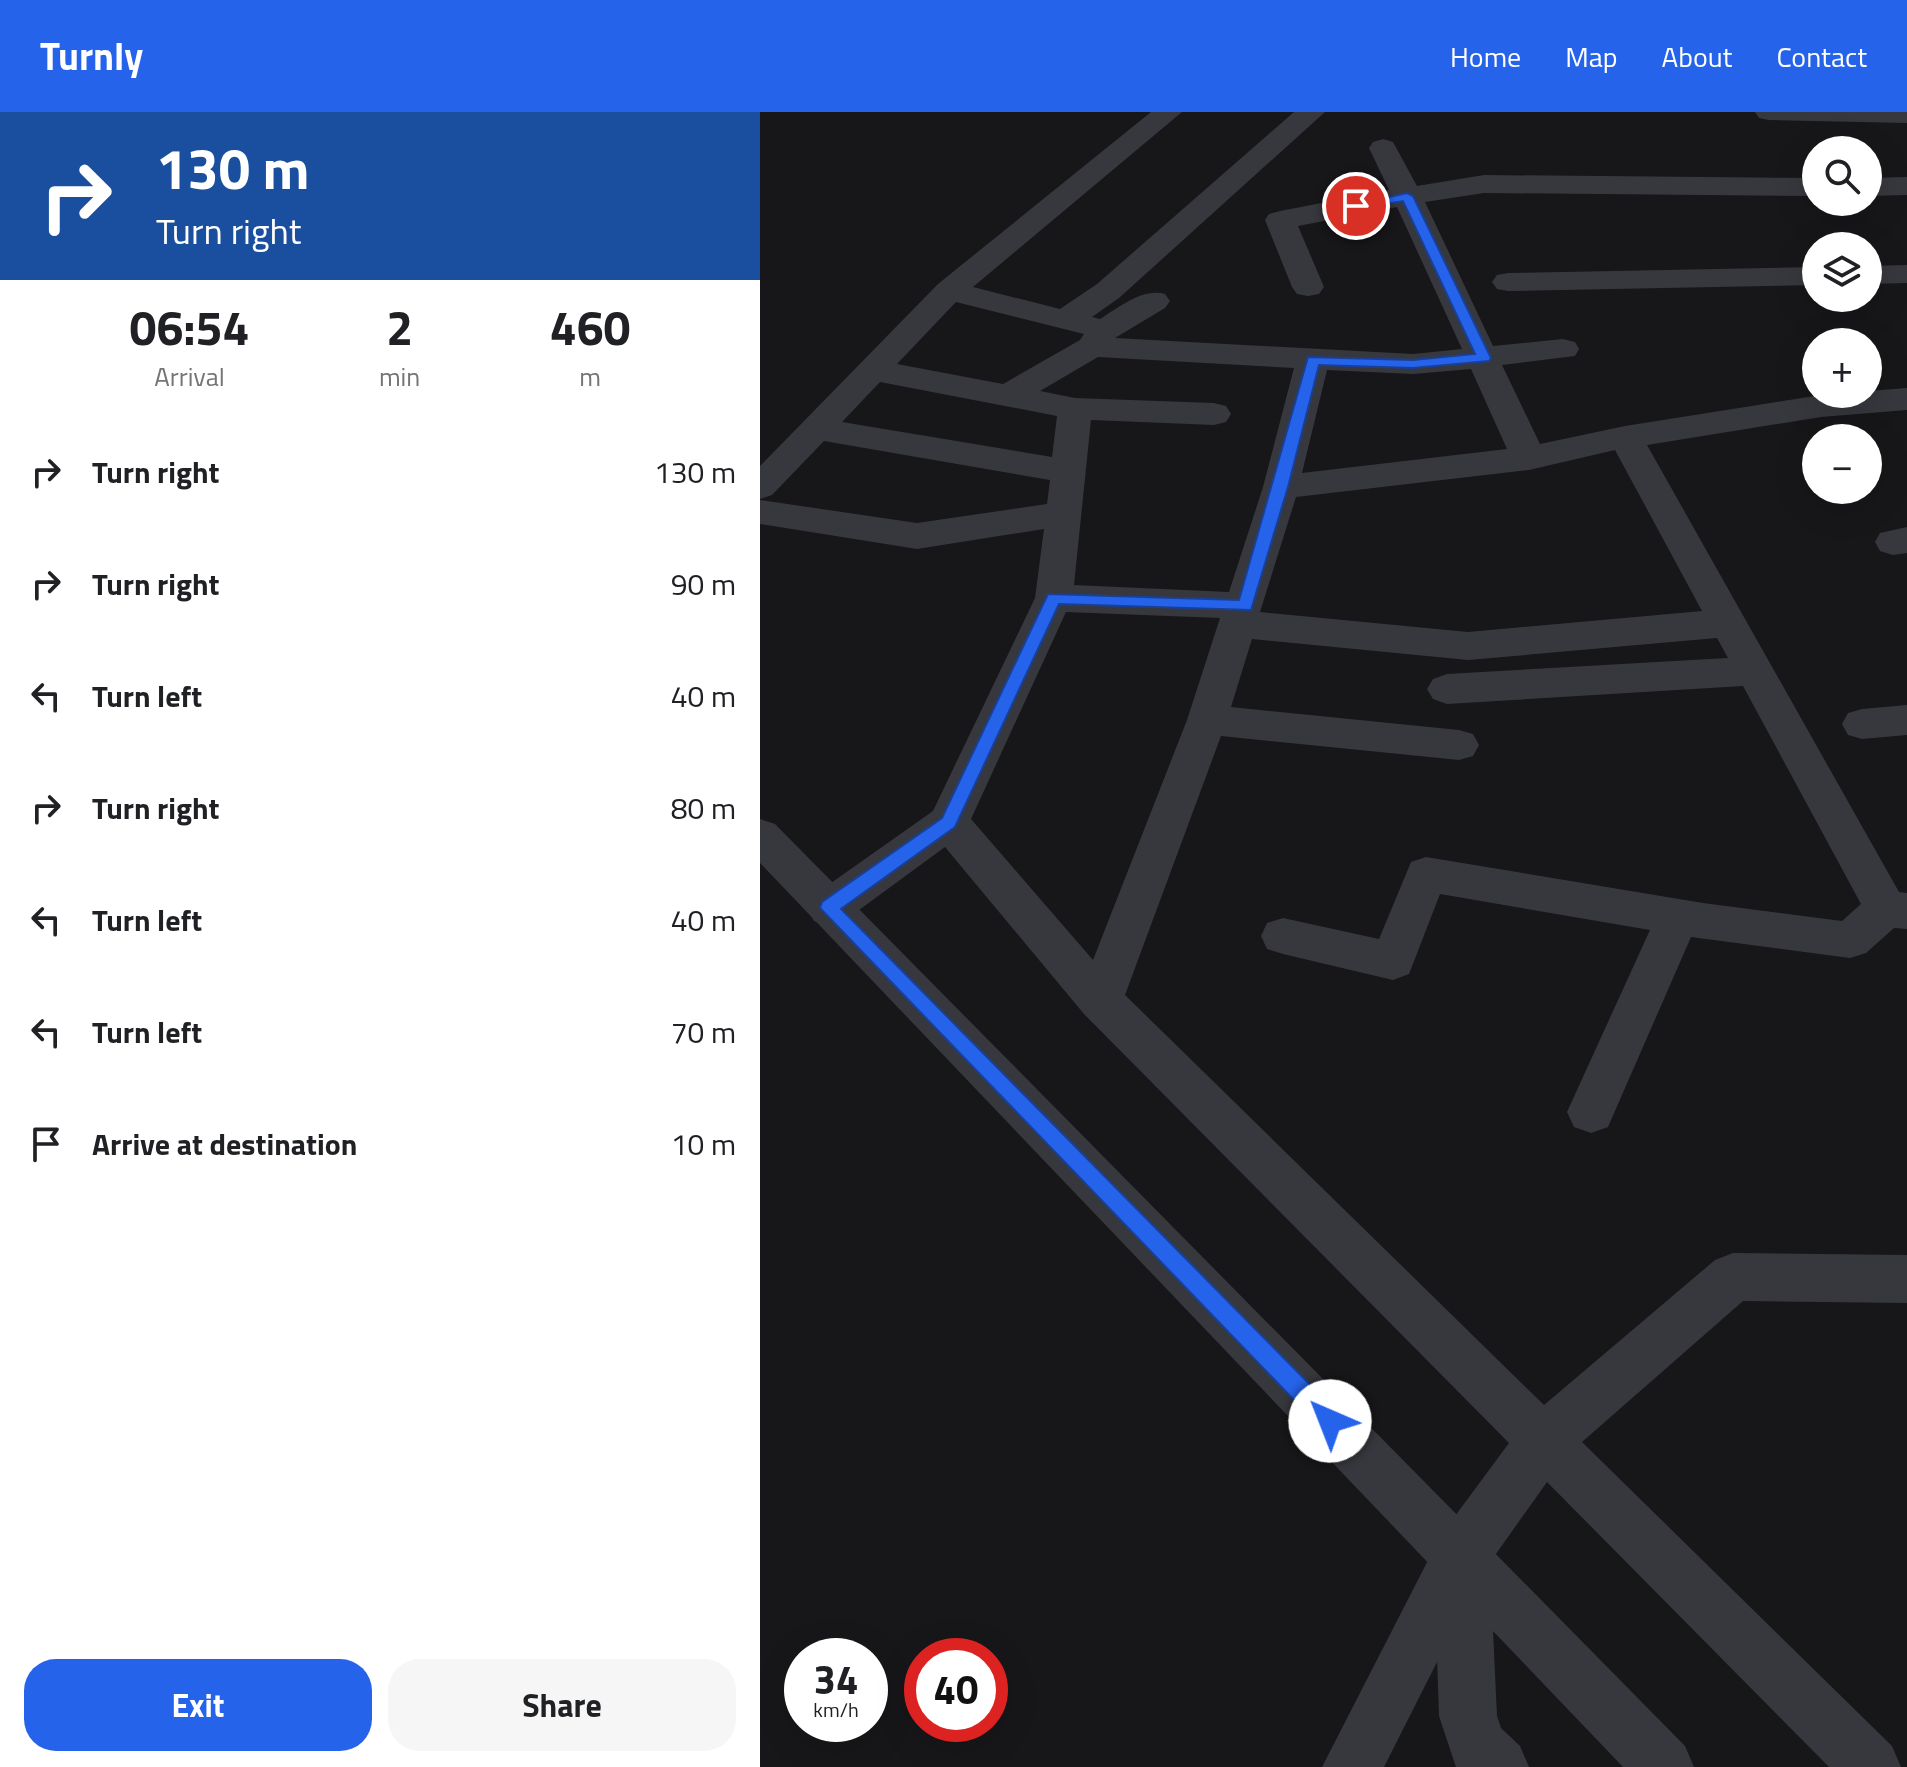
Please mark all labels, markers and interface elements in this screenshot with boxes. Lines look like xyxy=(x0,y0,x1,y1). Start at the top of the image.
text: Turnly xyxy=(40,27,143,85)
text: Home xyxy=(1450,35,1521,78)
text: Map xyxy=(1565,35,1618,78)
text: About xyxy=(1662,35,1732,78)
text: Contact xyxy=(1776,35,1867,78)
text: 130 m xyxy=(156,126,309,211)
map controls xyxy=(1802,136,1882,504)
button: search xyxy=(1802,136,1882,216)
icon: right xyxy=(24,144,128,248)
pin xyxy=(1322,172,1390,240)
icon: arrive xyxy=(1334,184,1378,228)
text: Turn right xyxy=(156,203,301,258)
button: layers xyxy=(1802,232,1882,312)
text: 06:54 xyxy=(130,291,249,364)
text: 2 xyxy=(386,291,413,364)
text: 460 xyxy=(550,291,630,364)
button: + xyxy=(1802,328,1882,408)
text: Arrival xyxy=(154,357,225,396)
text: min xyxy=(379,357,420,396)
text: m xyxy=(579,357,601,396)
button: − xyxy=(1802,424,1882,504)
text: Turn right xyxy=(92,449,220,495)
text: 130 m xyxy=(654,449,736,495)
icon: right xyxy=(24,450,68,494)
text: Turn right xyxy=(92,561,220,607)
text: 90 m xyxy=(671,561,736,607)
icon: right xyxy=(24,562,68,606)
text: Turn left xyxy=(92,673,202,719)
text: 40 m xyxy=(671,673,736,719)
icon: left xyxy=(24,674,68,718)
text: Turn right xyxy=(92,785,220,831)
text: 80 m xyxy=(671,785,736,831)
icon: right xyxy=(24,786,68,830)
text: Turn left xyxy=(92,897,202,943)
text: 40 m xyxy=(671,897,736,943)
icon: left xyxy=(24,898,68,942)
text: Turn left xyxy=(92,1009,202,1055)
text: 70 m xyxy=(671,1009,736,1055)
icon: left xyxy=(24,1010,68,1054)
text: Arrive at destination xyxy=(92,1121,357,1167)
text: 10 m xyxy=(671,1121,736,1167)
icon: arrive xyxy=(24,1122,68,1166)
position arrow xyxy=(1288,1379,1372,1463)
speed limit sign: 40 xyxy=(904,1638,1008,1742)
text: 34 xyxy=(814,1649,858,1710)
button: Exit xyxy=(24,1659,372,1751)
button: Share xyxy=(388,1659,736,1751)
text: km/h xyxy=(813,1694,859,1725)

